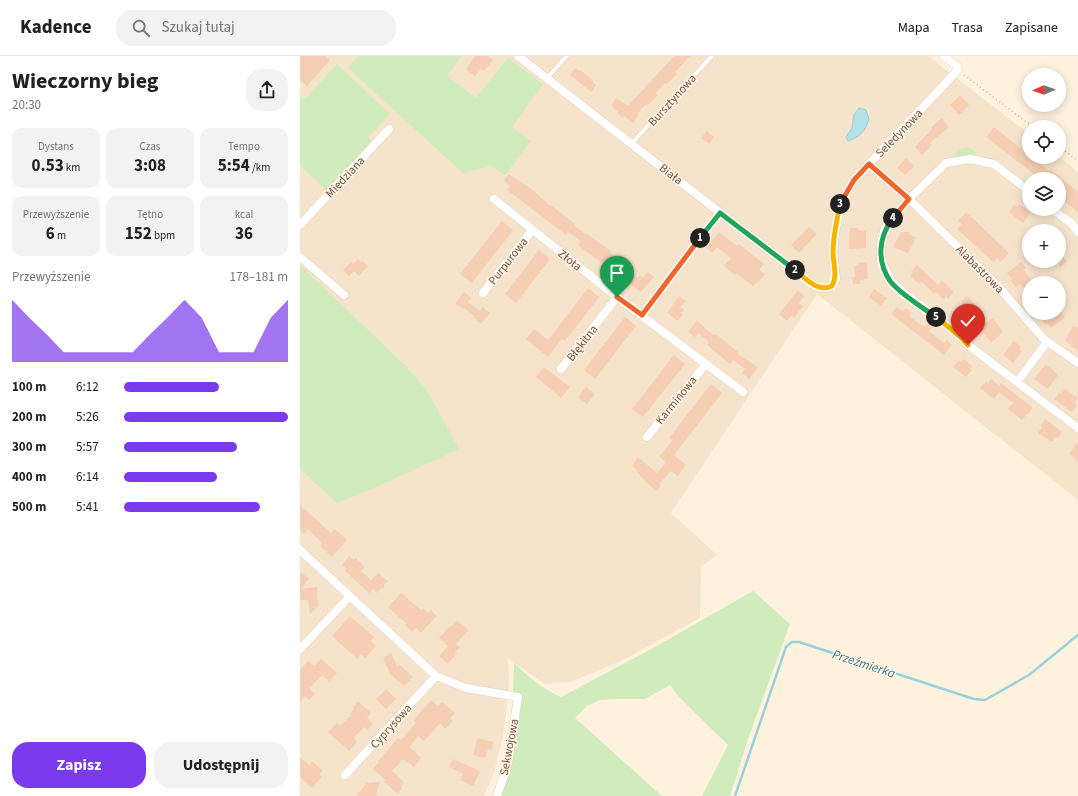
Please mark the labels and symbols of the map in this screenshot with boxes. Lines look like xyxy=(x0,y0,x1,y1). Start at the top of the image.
north arrow xyxy=(1022,68,1066,112)
street label: Bursztynowa xyxy=(644,70,700,130)
street label: Seledynowa xyxy=(872,105,927,161)
street label: Miedziana xyxy=(322,153,369,202)
street label: Biała xyxy=(655,160,686,189)
pin: 3 xyxy=(830,194,850,214)
pin: 4 xyxy=(883,208,903,228)
pin: 1 xyxy=(690,228,710,248)
street label: Purpurowa xyxy=(485,234,532,289)
street label: Alabastrowa xyxy=(952,241,1008,297)
street label: Złota xyxy=(554,246,585,275)
pin xyxy=(600,256,634,297)
pin: 2 xyxy=(785,260,805,280)
pin xyxy=(951,304,985,345)
pin: 5 xyxy=(926,307,946,327)
street label: Błękitna xyxy=(563,321,602,365)
street label: Karminowa xyxy=(652,373,701,428)
water label: Przeźmierka xyxy=(830,645,898,683)
street label: Cyprysowa xyxy=(367,700,416,752)
street label: Sekwojowa xyxy=(496,717,523,777)

